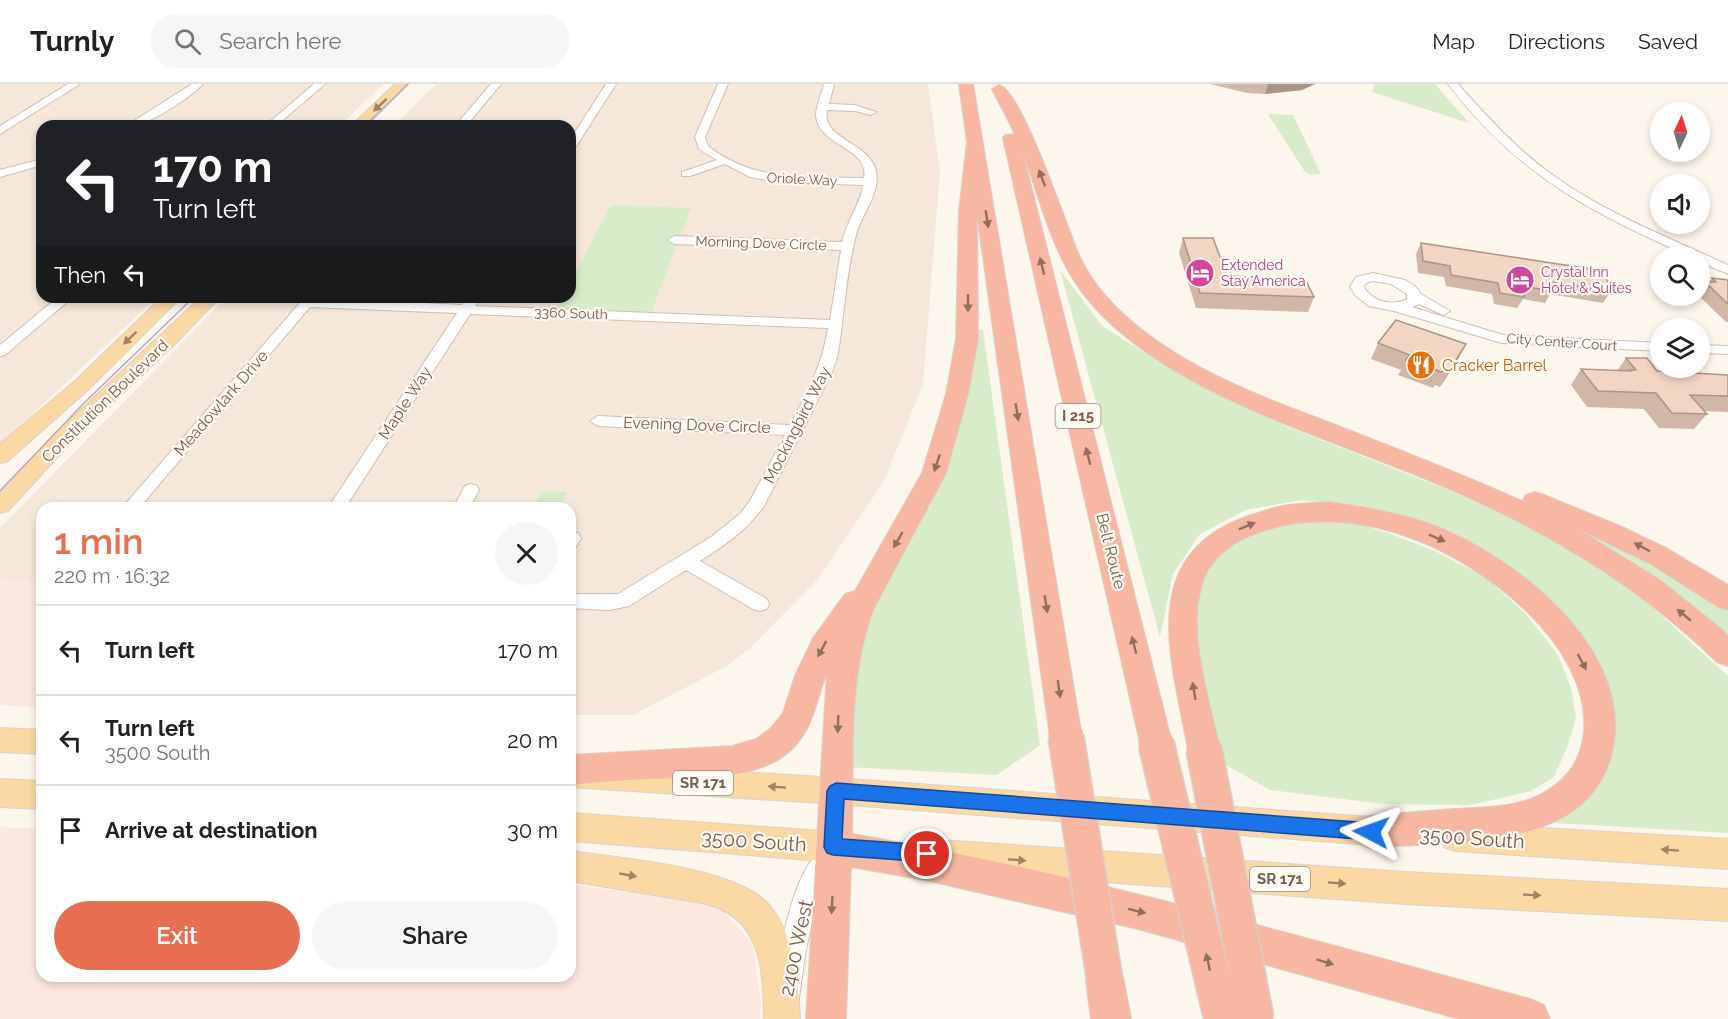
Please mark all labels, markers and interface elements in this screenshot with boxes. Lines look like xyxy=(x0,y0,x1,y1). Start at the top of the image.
search box xyxy=(150,14,570,68)
text: Turnly xyxy=(30,25,114,58)
icon: search xyxy=(171,25,204,58)
text: Search here xyxy=(219,28,341,54)
text: Map xyxy=(1432,29,1475,54)
text: Directions xyxy=(1508,29,1605,54)
text: Saved xyxy=(1638,29,1698,54)
one-way arrow xyxy=(373,98,388,111)
north arrow xyxy=(1650,102,1710,162)
map controls xyxy=(1650,102,1710,378)
text: 170 m xyxy=(153,143,272,192)
icon: left xyxy=(54,144,132,222)
street label: Oriole Way xyxy=(766,169,838,189)
one-way arrow xyxy=(1036,169,1046,187)
button: sound xyxy=(1650,174,1710,234)
text: Turn left xyxy=(153,193,256,224)
one-way arrow xyxy=(983,209,992,228)
street label: Morning Dove Circle xyxy=(695,233,827,253)
button: search xyxy=(1650,246,1710,306)
one-way arrow xyxy=(1037,257,1047,275)
hotel icon: Extended Stay America xyxy=(1184,257,1216,289)
place label: Extended Stay America xyxy=(1221,257,1306,289)
icon: left xyxy=(118,258,151,291)
text: Then xyxy=(54,262,106,288)
hotel icon: Crystal Inn Hotel & Suites xyxy=(1504,264,1536,296)
place label: Crystal Inn Hotel & Suites xyxy=(1541,264,1632,296)
one-way arrow xyxy=(963,294,972,313)
street label: 3360 South xyxy=(534,304,608,322)
button: layers xyxy=(1650,318,1710,378)
street label: City Center Court xyxy=(1506,330,1618,354)
one-way arrow xyxy=(123,331,138,345)
street label: Constitution Boulevard xyxy=(38,336,172,466)
street label: Meadowlark Drive xyxy=(170,346,272,460)
restaurant icon: Cracker Barrel xyxy=(1405,349,1437,381)
place label: Cracker Barrel xyxy=(1442,356,1548,375)
street label: Maple Way xyxy=(374,363,436,443)
street label: Mockingbird Way xyxy=(759,363,835,487)
one-way arrow xyxy=(1012,402,1021,421)
road number: I 215 xyxy=(1056,404,1100,428)
street label: Evening Dove Circle xyxy=(623,413,771,437)
one-way arrow xyxy=(1083,446,1092,465)
one-way arrow xyxy=(932,454,941,472)
street label: Belt Route xyxy=(1092,511,1130,591)
text: 1 min xyxy=(54,520,143,562)
one-way arrow xyxy=(1239,521,1257,531)
button: close xyxy=(495,522,558,585)
one-way arrow xyxy=(893,532,904,548)
one-way arrow xyxy=(1428,534,1446,543)
one-way arrow xyxy=(1634,542,1651,552)
text: 220 m · 16:32 xyxy=(54,564,170,588)
one-way arrow xyxy=(1042,595,1051,614)
one-way arrow xyxy=(1677,609,1692,622)
icon: left xyxy=(54,634,87,667)
one-way arrow xyxy=(1128,636,1138,654)
text: Turn left xyxy=(105,637,195,663)
text: 170 m xyxy=(498,637,558,663)
one-way arrow xyxy=(817,641,827,658)
one-way arrow xyxy=(1577,654,1587,671)
one-way arrow xyxy=(1054,680,1063,699)
one-way arrow xyxy=(1189,682,1198,701)
text: Turn left xyxy=(105,715,195,741)
one-way arrow xyxy=(833,715,843,734)
icon: left xyxy=(54,724,87,757)
text: 20 m xyxy=(507,727,558,753)
text: 3500 South xyxy=(105,741,210,765)
road number: SR 171 xyxy=(673,771,733,795)
one-way arrow xyxy=(768,783,787,792)
position arrow xyxy=(1339,800,1403,864)
icon: arrive xyxy=(54,814,87,847)
text: Arrive at destination xyxy=(105,817,318,843)
text: 30 m xyxy=(507,817,558,843)
street label: 3500 South xyxy=(1419,822,1525,854)
street label: 3500 South xyxy=(701,825,807,857)
pin xyxy=(901,828,952,879)
icon: arrive xyxy=(910,837,943,870)
one-way arrow xyxy=(1660,846,1679,855)
one-way arrow xyxy=(1007,856,1026,865)
road number: SR 171 xyxy=(1250,867,1310,891)
one-way arrow xyxy=(618,870,637,879)
one-way arrow xyxy=(1328,878,1347,888)
one-way arrow xyxy=(1522,891,1541,900)
one-way arrow xyxy=(827,896,836,915)
street label: 2400 West xyxy=(774,897,818,998)
button: Exit xyxy=(54,901,300,970)
button: Share xyxy=(312,901,558,970)
one-way arrow xyxy=(1128,906,1146,916)
one-way arrow xyxy=(1203,953,1213,971)
one-way arrow xyxy=(1316,958,1334,967)

